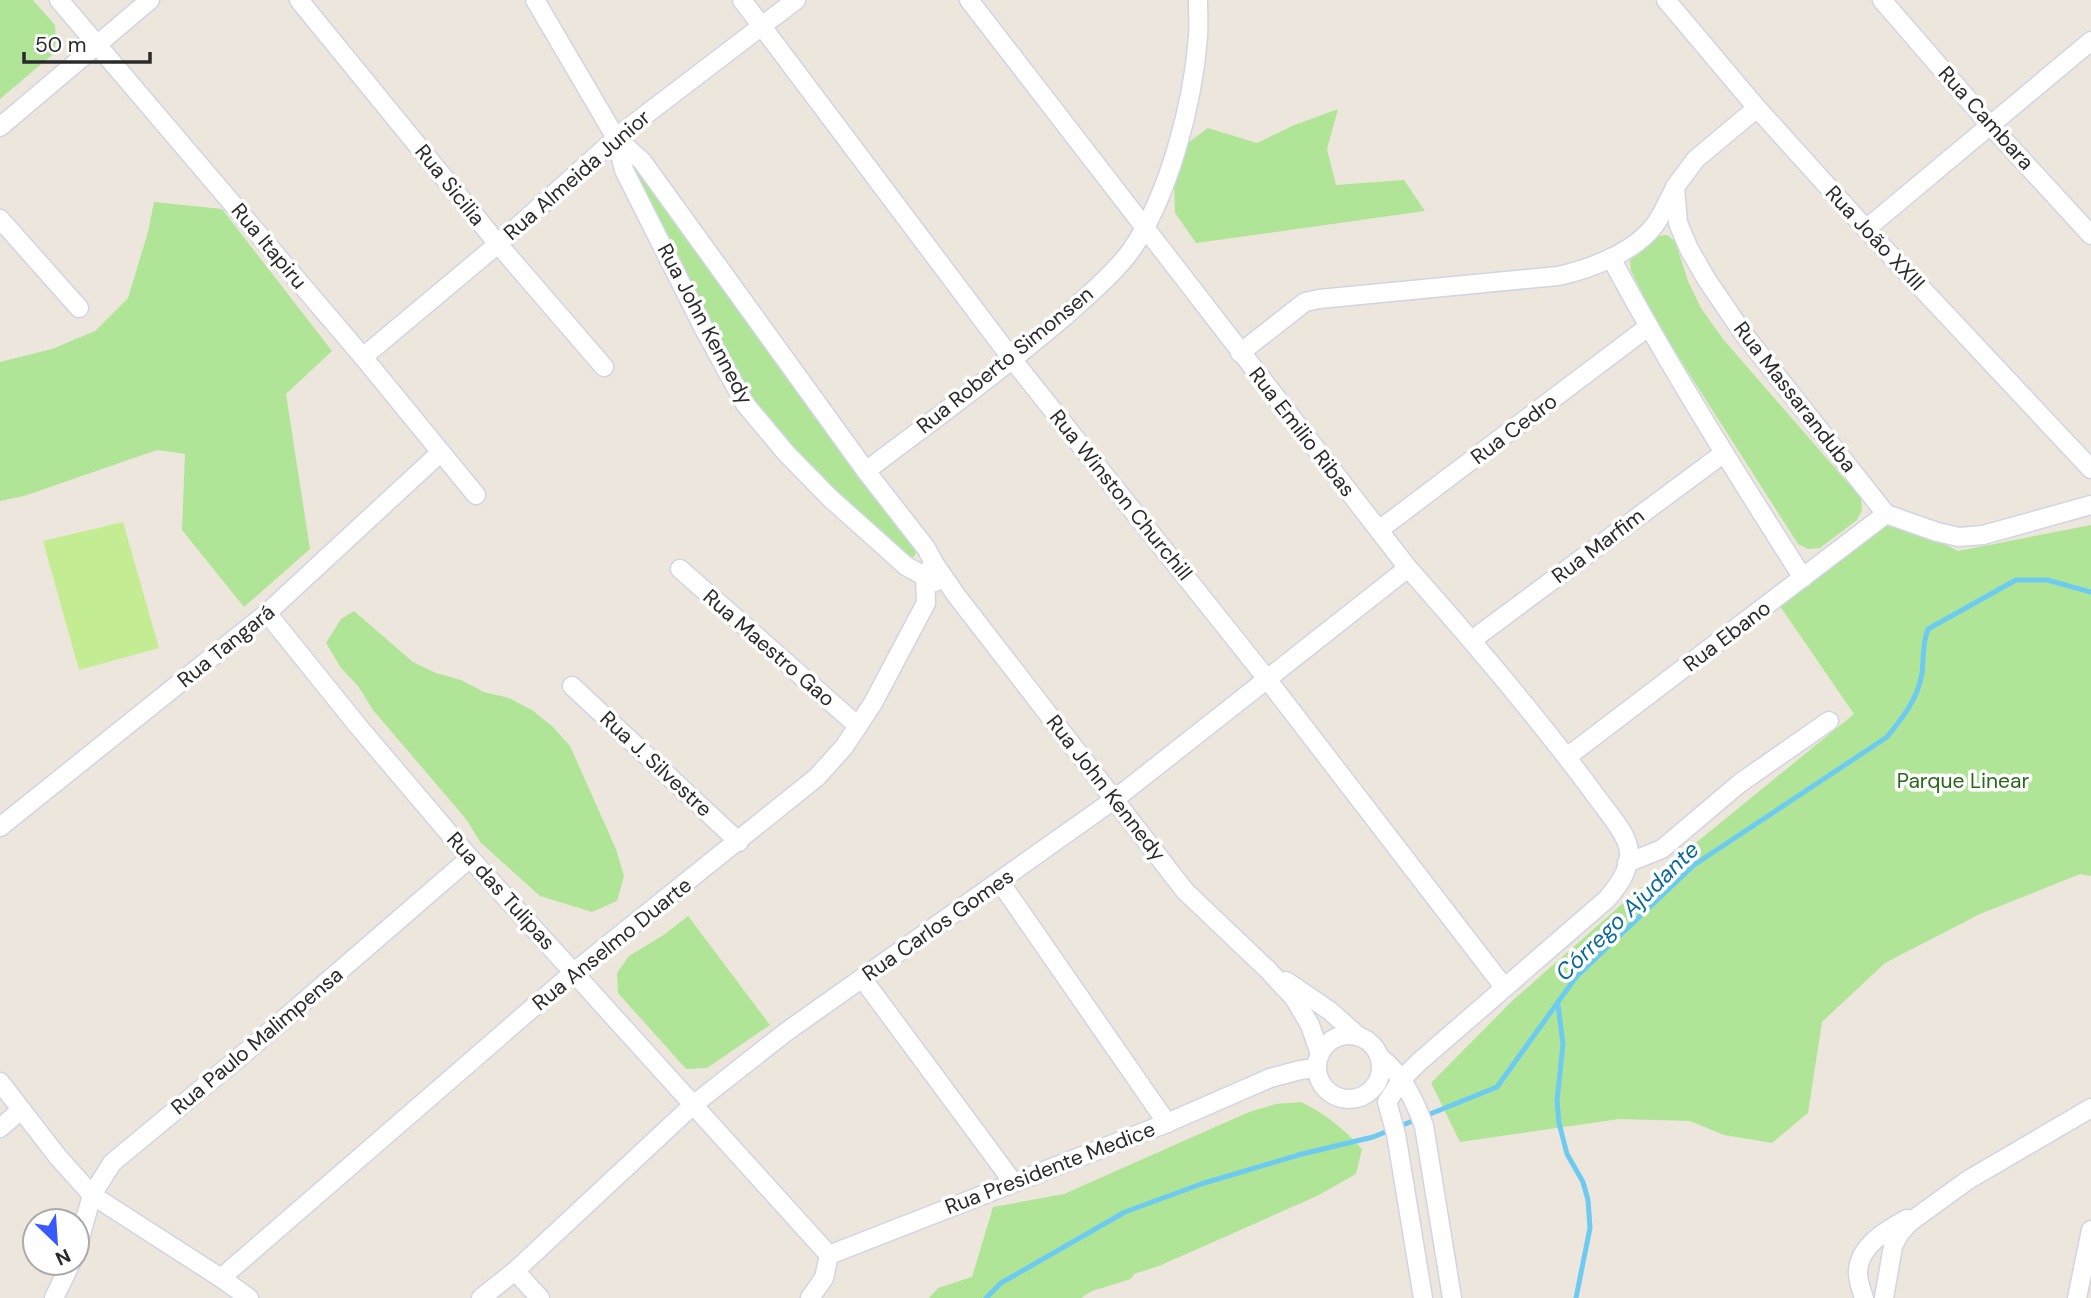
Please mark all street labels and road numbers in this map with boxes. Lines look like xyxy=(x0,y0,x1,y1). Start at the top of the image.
street label: Rua Cambara xyxy=(1932,60,2040,176)
street label: Rua Almeida Junior xyxy=(498,103,656,247)
street label: Rua Sicilia xyxy=(409,139,491,231)
street label: Rua João XXIII xyxy=(1819,179,1931,297)
street label: Rua Itapiru xyxy=(225,197,313,295)
street label: Rua John Kennedy xyxy=(651,239,759,410)
street label: Rua Roberto Simonsen xyxy=(911,280,1099,440)
street label: Rua Massaranduba xyxy=(1727,316,1863,478)
street label: Rua Emilio Ribas xyxy=(1242,361,1362,503)
street label: Rua Cedro xyxy=(1465,387,1563,471)
street label: Rua Winston Churchill xyxy=(1043,404,1199,586)
street label: Rua Marfim xyxy=(1546,502,1650,590)
street label: Rua Maestro Gao xyxy=(697,583,841,713)
street label: Rua Ebano xyxy=(1678,594,1776,678)
street label: Rua Tangará xyxy=(172,598,280,694)
street label: Rua J. Silvestre xyxy=(594,705,718,823)
street label: Rua John Kennedy xyxy=(1040,709,1172,867)
street label: Rua das Tulipas xyxy=(440,826,562,956)
street label: Rua Carlos Gomes xyxy=(857,862,1019,988)
street label: Rua Anselmo Duarte xyxy=(527,871,697,1017)
street label: Rua Paulo Malimpensa xyxy=(165,961,349,1121)
street label: Rua Presidente Medice xyxy=(941,1115,1159,1221)

